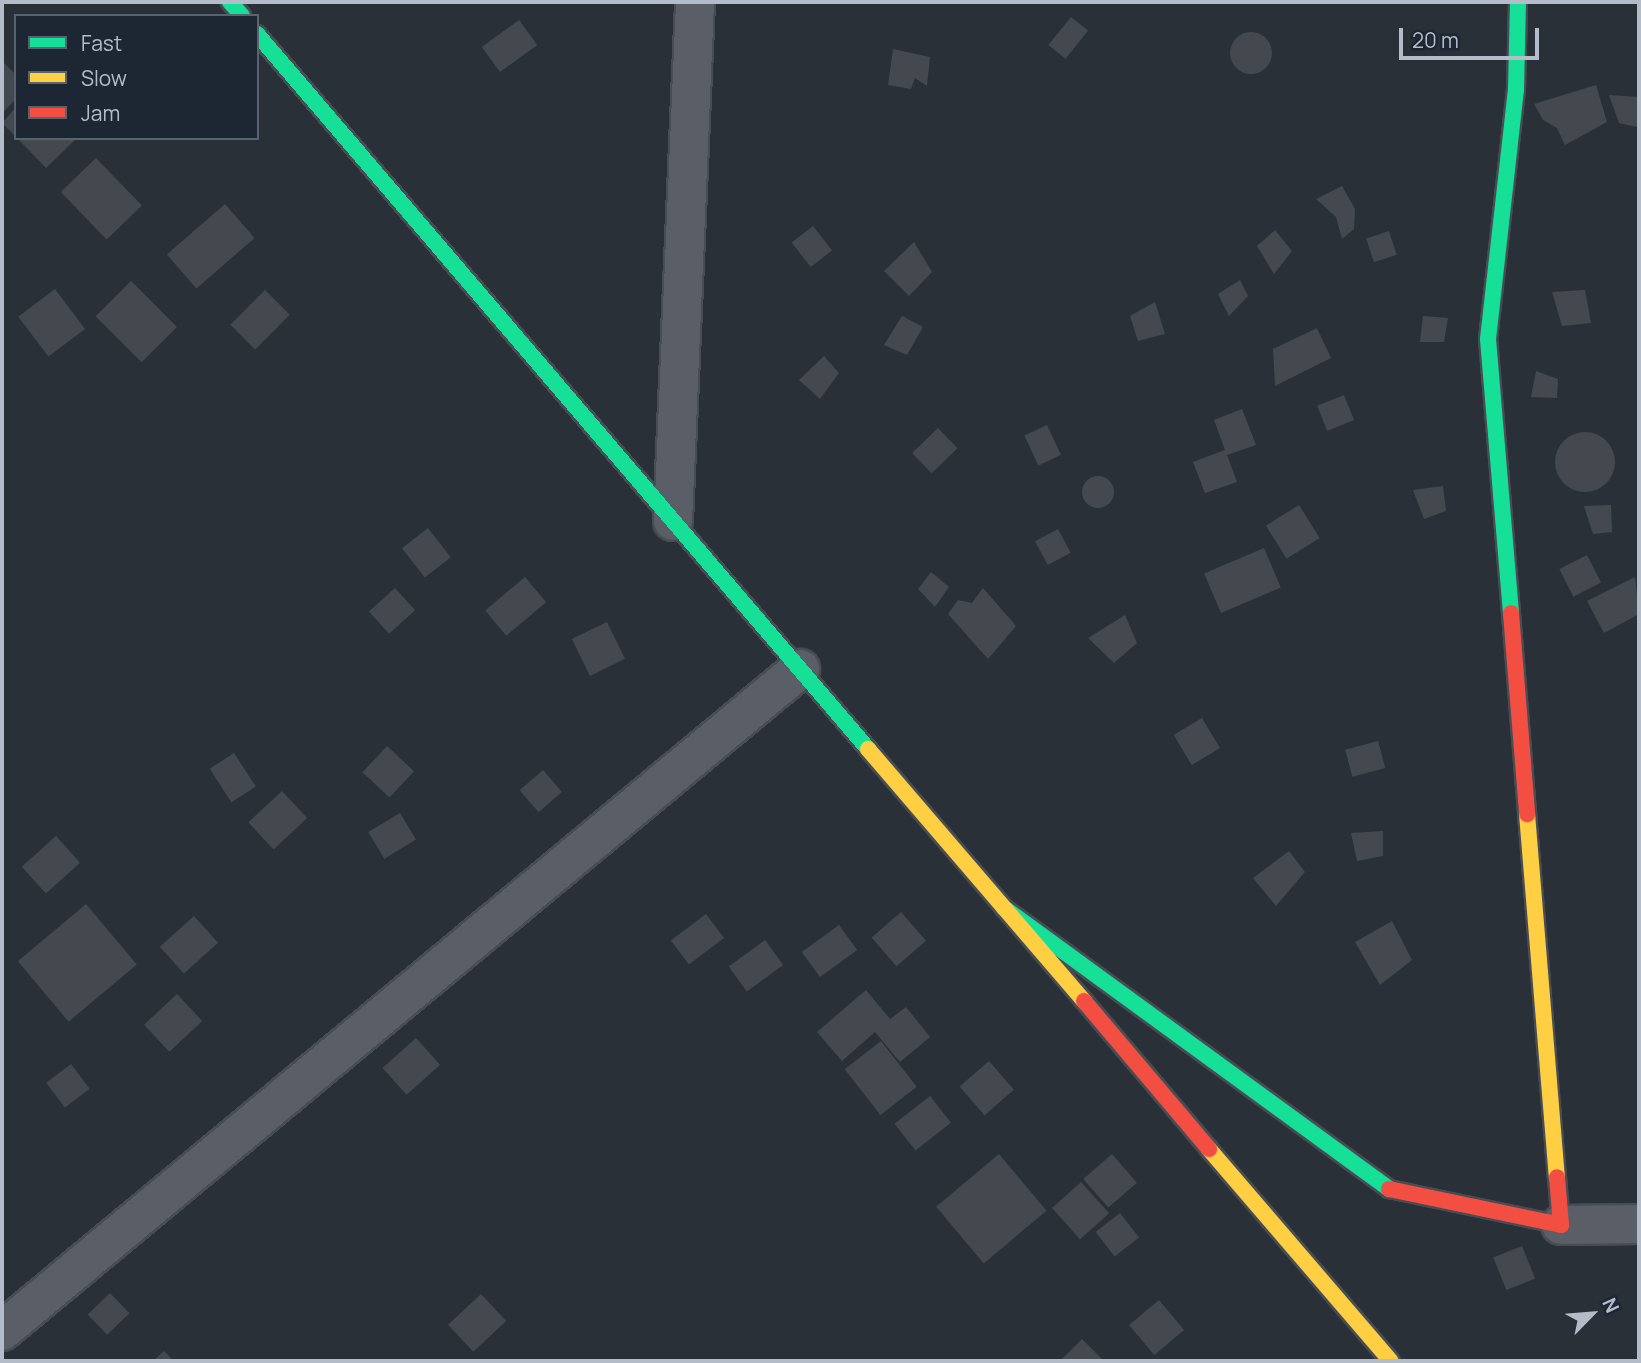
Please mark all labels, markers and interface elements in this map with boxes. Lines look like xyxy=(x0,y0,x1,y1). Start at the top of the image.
legend xyxy=(14,14,259,140)
scale bar xyxy=(1403,14,1543,58)
text: 20 m xyxy=(1412,26,1459,54)
text: Fast xyxy=(81,29,122,57)
text: Slow xyxy=(81,64,127,92)
text: Jam xyxy=(81,99,120,127)
north arrow xyxy=(1557,1279,1627,1349)
text: N xyxy=(1596,1293,1626,1317)

